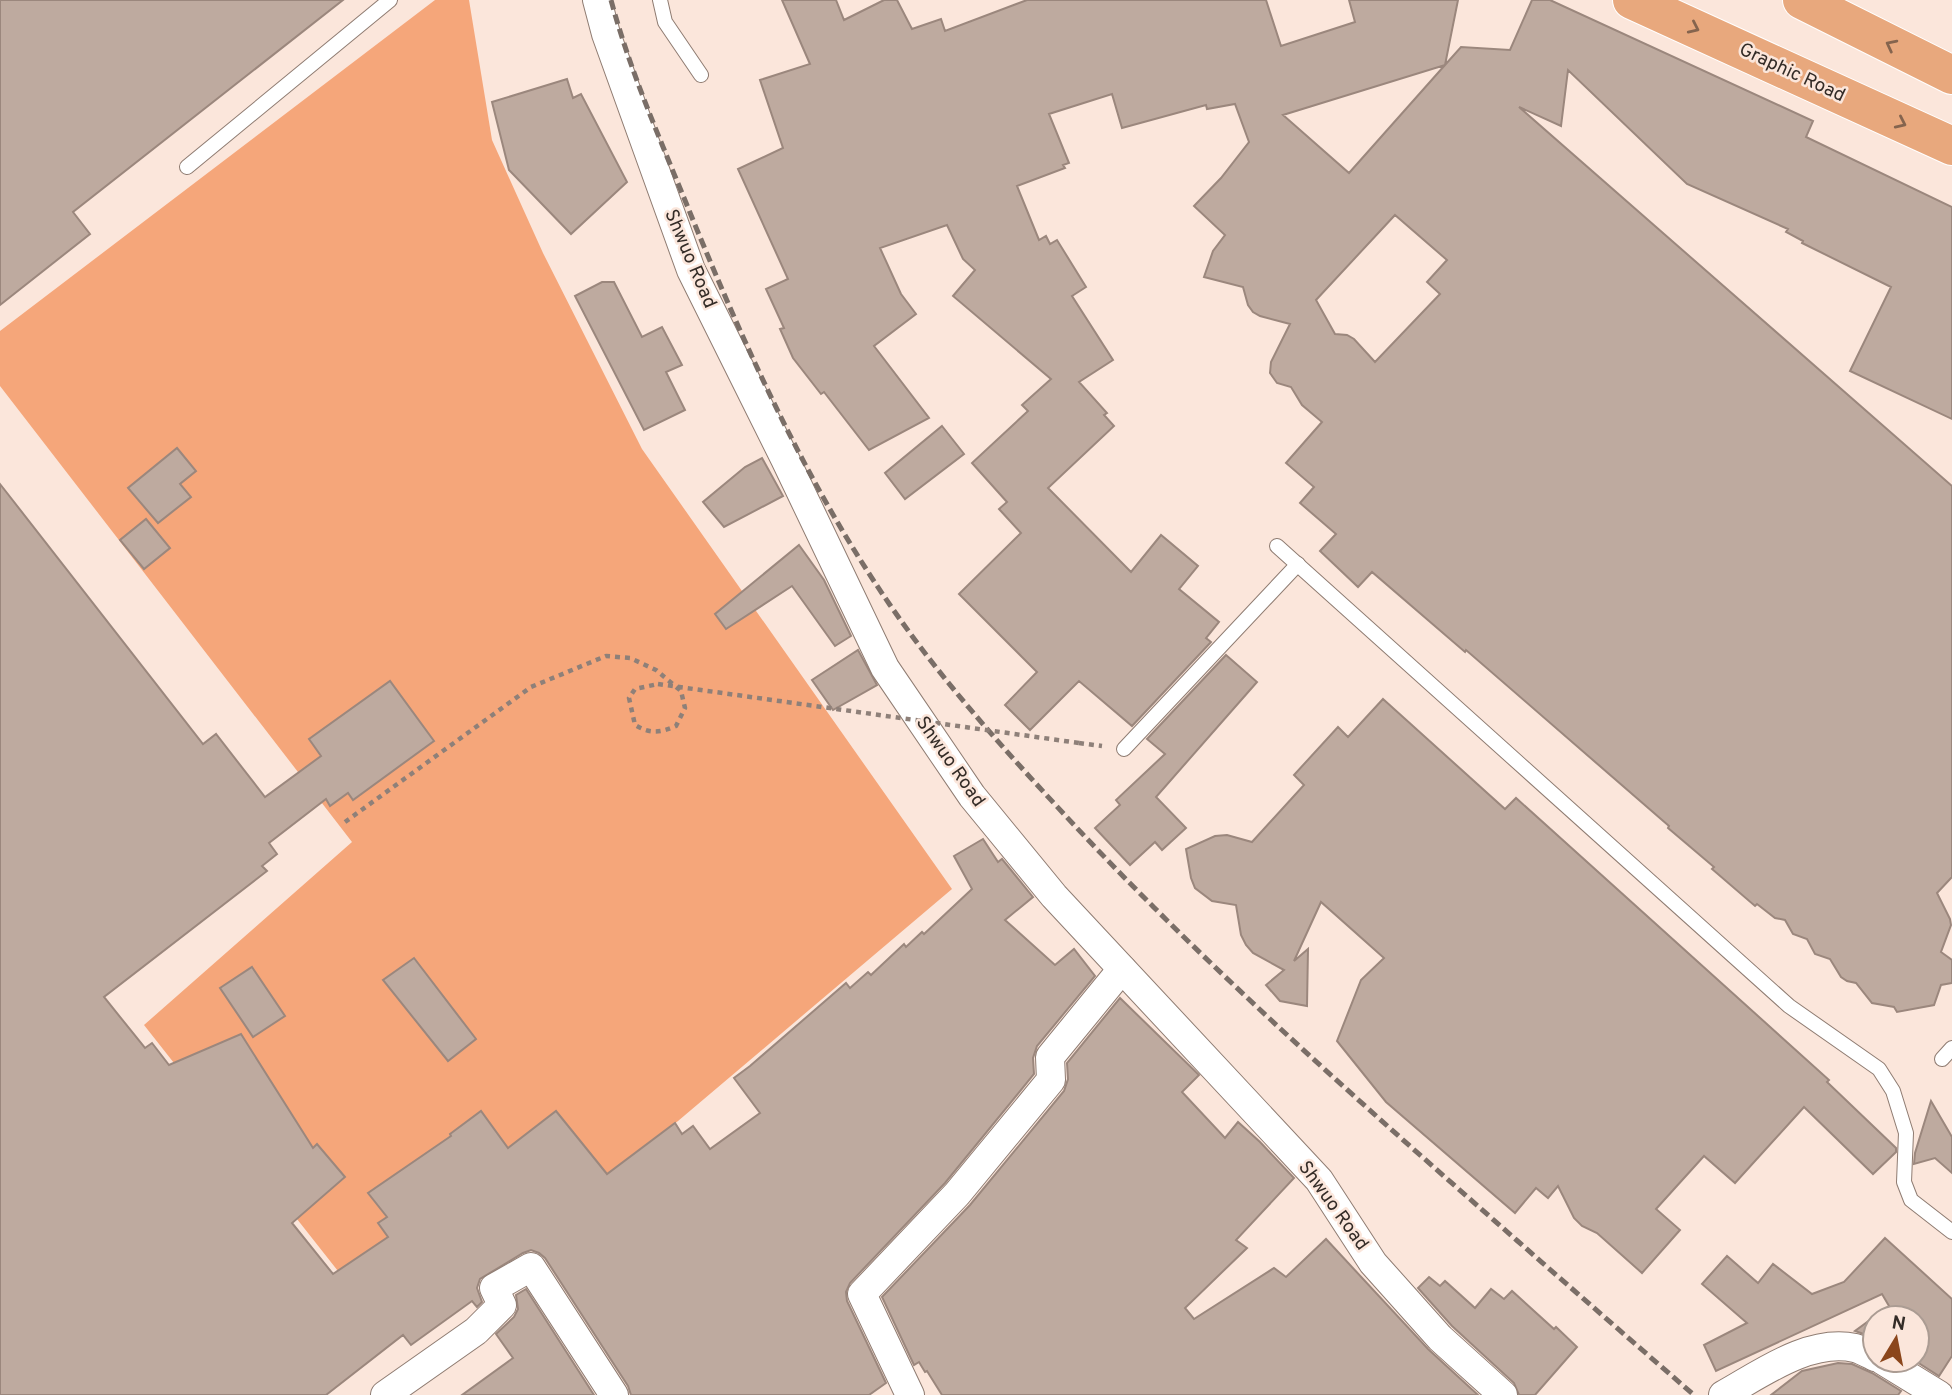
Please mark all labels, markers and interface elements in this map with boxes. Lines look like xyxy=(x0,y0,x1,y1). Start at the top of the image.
one-way arrow xyxy=(1687,20,1699,34)
street label: Graphic Road xyxy=(1735,38,1849,108)
one-way arrow xyxy=(1886,39,1898,53)
one-way arrow xyxy=(1894,115,1906,129)
street label: Shwuo Road xyxy=(658,206,722,312)
street label: Shwuo Road xyxy=(910,712,990,812)
street label: Shwuo Road xyxy=(1292,1156,1374,1256)
north arrow xyxy=(1861,1304,1931,1374)
text: N xyxy=(1890,1311,1907,1337)

